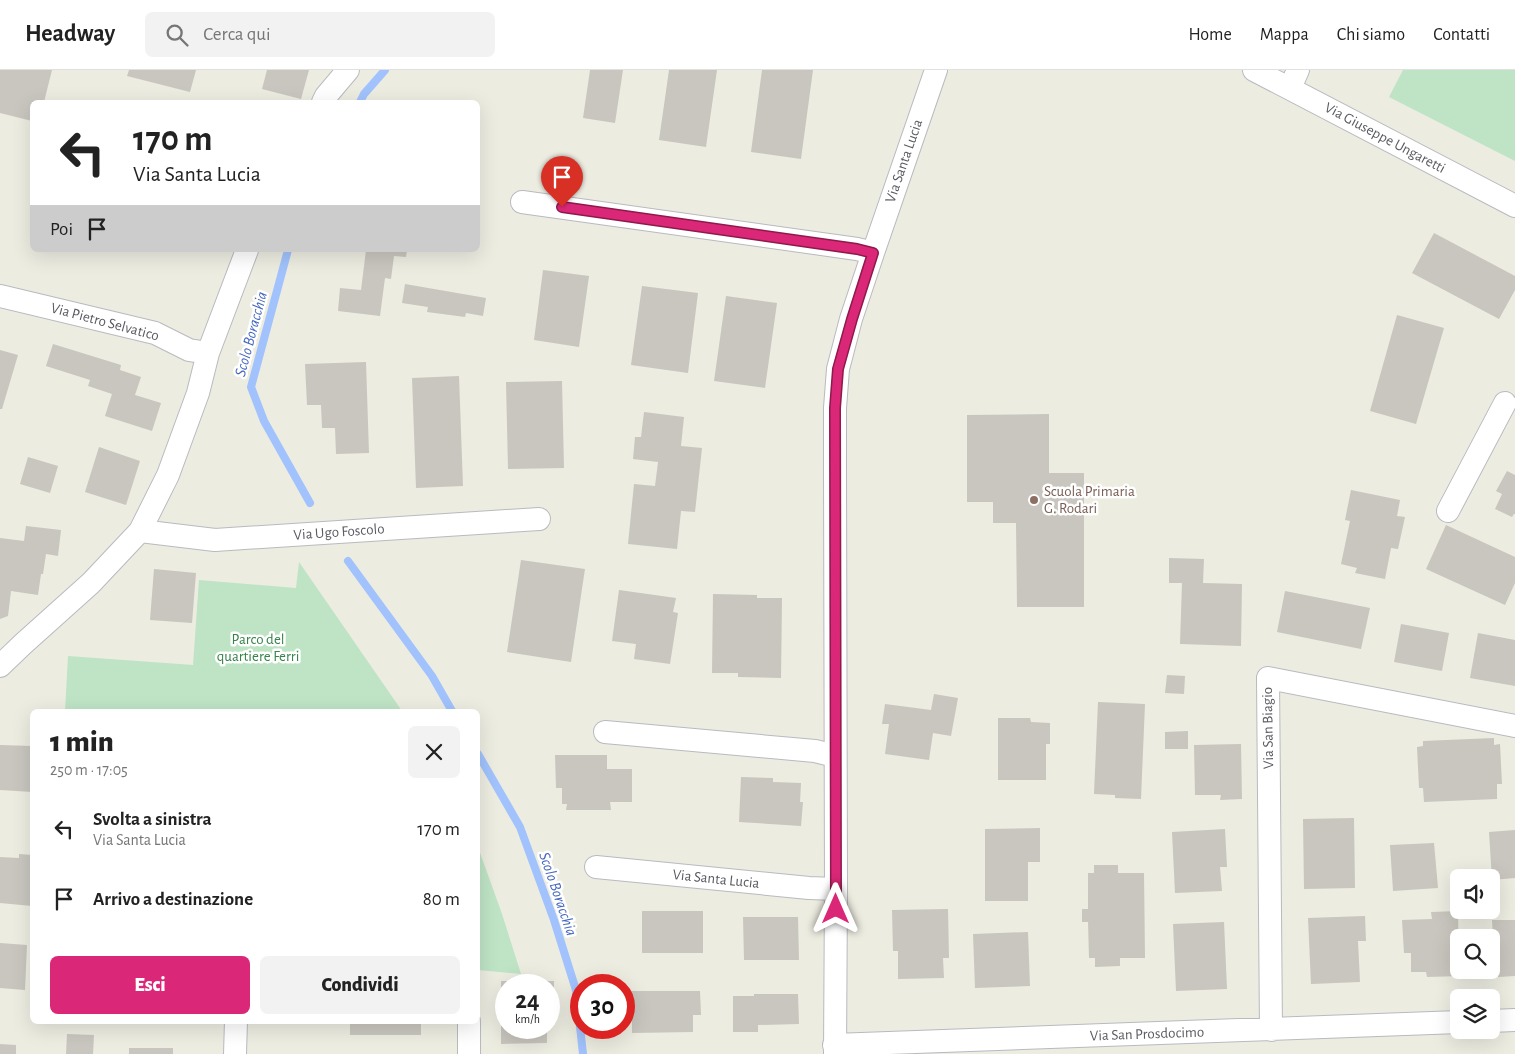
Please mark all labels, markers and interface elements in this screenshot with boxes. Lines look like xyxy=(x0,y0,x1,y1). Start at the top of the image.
search box xyxy=(145,12,495,57)
icon: search xyxy=(163,21,191,49)
text: Headway xyxy=(25,22,115,46)
text: Cerca qui xyxy=(203,25,271,44)
text: Home xyxy=(1188,26,1232,44)
text: Mappa xyxy=(1260,26,1309,44)
text: Chi siamo xyxy=(1337,26,1405,44)
text: Contatti xyxy=(1433,26,1490,44)
street label: Via Giuseppe Ungaretti xyxy=(1322,100,1448,176)
street label: Via Santa Lucia xyxy=(883,117,925,205)
icon: left xyxy=(50,120,115,185)
text: 170 m xyxy=(133,122,213,157)
pin xyxy=(541,156,583,207)
text: Via Santa Lucia xyxy=(133,163,261,185)
icon: arrive xyxy=(548,163,576,191)
icon: arrive xyxy=(83,215,111,243)
text: Poi xyxy=(50,220,73,239)
water label: Scolo Boracchia xyxy=(232,290,270,378)
street label: Via Pietro Selvatico xyxy=(49,300,161,344)
place label: Scuola Primaria G. Rodari xyxy=(1044,484,1135,516)
marker: Scuola Primaria G. Rodari xyxy=(1028,494,1040,506)
street label: Via Ugo Foscolo xyxy=(293,521,385,543)
park label: Parco del quartiere Ferri xyxy=(217,632,299,664)
street label: Via San Biagio xyxy=(1260,687,1276,769)
button: close xyxy=(408,726,460,778)
text: 1 min xyxy=(50,727,114,757)
text: 250 m · 17:05 xyxy=(50,762,128,778)
text: Svolta a sinistra xyxy=(93,810,212,829)
icon: left xyxy=(50,815,78,843)
text: 170 m xyxy=(417,820,460,839)
text: Via Santa Lucia xyxy=(93,832,186,848)
water label: Scolo Boracchia xyxy=(536,850,580,938)
street label: Via Santa Lucia xyxy=(672,867,760,891)
map controls xyxy=(1450,869,1500,1039)
button: sound xyxy=(1450,869,1500,919)
position arrow xyxy=(809,882,861,934)
icon: arrive xyxy=(50,885,78,913)
text: Arrivo a destinazione xyxy=(93,890,253,909)
text: 80 m xyxy=(423,890,460,909)
button: search xyxy=(1450,929,1500,979)
button: Esci xyxy=(50,956,250,1014)
button: Condividi xyxy=(260,956,460,1014)
speed limit sign: 30 xyxy=(570,974,635,1039)
text: 24 xyxy=(515,988,540,1013)
button: layers xyxy=(1450,989,1500,1039)
text: km/h xyxy=(515,1013,540,1025)
street label: Via San Prosdocimo xyxy=(1090,1025,1204,1043)

